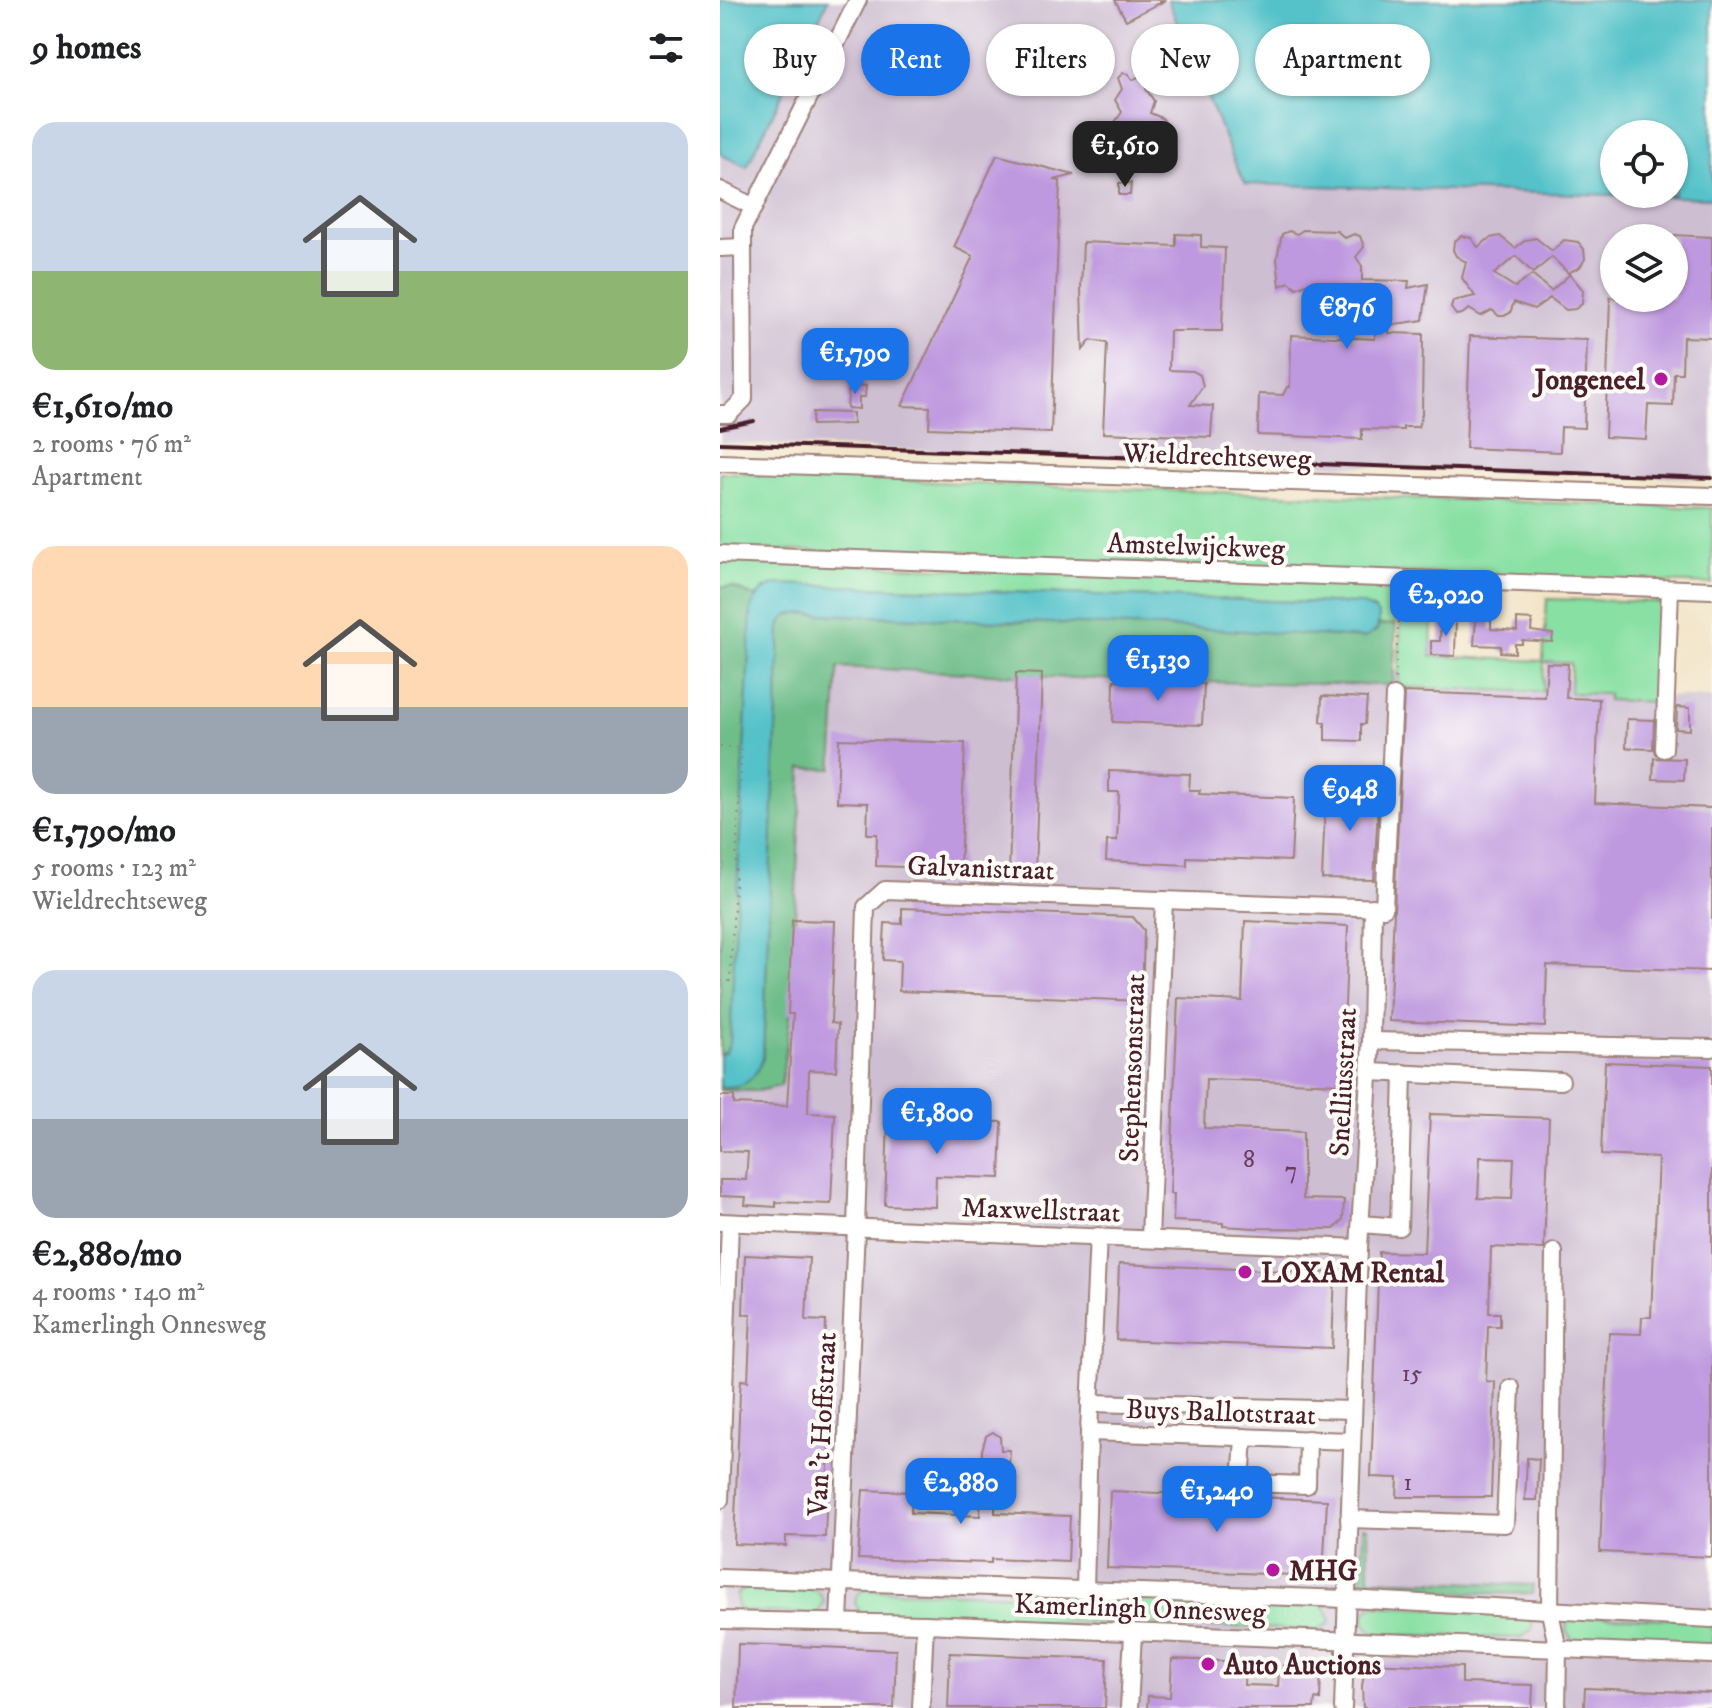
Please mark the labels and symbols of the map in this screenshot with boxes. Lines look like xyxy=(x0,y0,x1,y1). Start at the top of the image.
pin: €1,610 xyxy=(1060,121,1190,189)
pin: €876 xyxy=(1300,283,1394,351)
pin: €1,790 xyxy=(790,328,920,396)
place label: Jongeneel xyxy=(1532,363,1646,398)
marker: Jongeneel xyxy=(1652,370,1670,388)
street label: Wieldrechtseweg xyxy=(1121,436,1312,477)
street label: Amstelwijckweg xyxy=(1106,526,1286,567)
pin: €2,020 xyxy=(1381,570,1511,638)
pin: €1,130 xyxy=(1093,635,1223,703)
pin: €948 xyxy=(1303,765,1397,833)
street label: Galvanistraat xyxy=(907,848,1055,889)
street label: Stephensonstraat xyxy=(1112,973,1153,1163)
street label: Snelliusstraat xyxy=(1322,1007,1365,1157)
pin: €1,800 xyxy=(872,1088,1002,1156)
house number: 8 xyxy=(1243,1145,1255,1175)
house number: 7 xyxy=(1285,1156,1297,1186)
street label: Maxwellstraat xyxy=(961,1190,1121,1231)
place label: LOXAM Rental xyxy=(1261,1256,1445,1291)
marker: LOXAM Rental xyxy=(1236,1263,1254,1281)
street label: Van 't Hoffstraat xyxy=(800,1331,845,1518)
house number: 15 xyxy=(1402,1359,1422,1389)
street label: Buys Ballotstraat xyxy=(1125,1392,1317,1433)
pin: €2,880 xyxy=(896,1458,1026,1526)
pin: €1,240 xyxy=(1152,1466,1282,1534)
house number: 1 xyxy=(1404,1468,1412,1498)
place label: MHG xyxy=(1289,1554,1358,1589)
marker: MHG xyxy=(1264,1561,1282,1579)
street label: Kamerlingh Onnesweg xyxy=(1013,1587,1267,1630)
place label: Auto Auctions xyxy=(1223,1648,1382,1683)
marker: Auto Auctions xyxy=(1199,1655,1217,1673)

